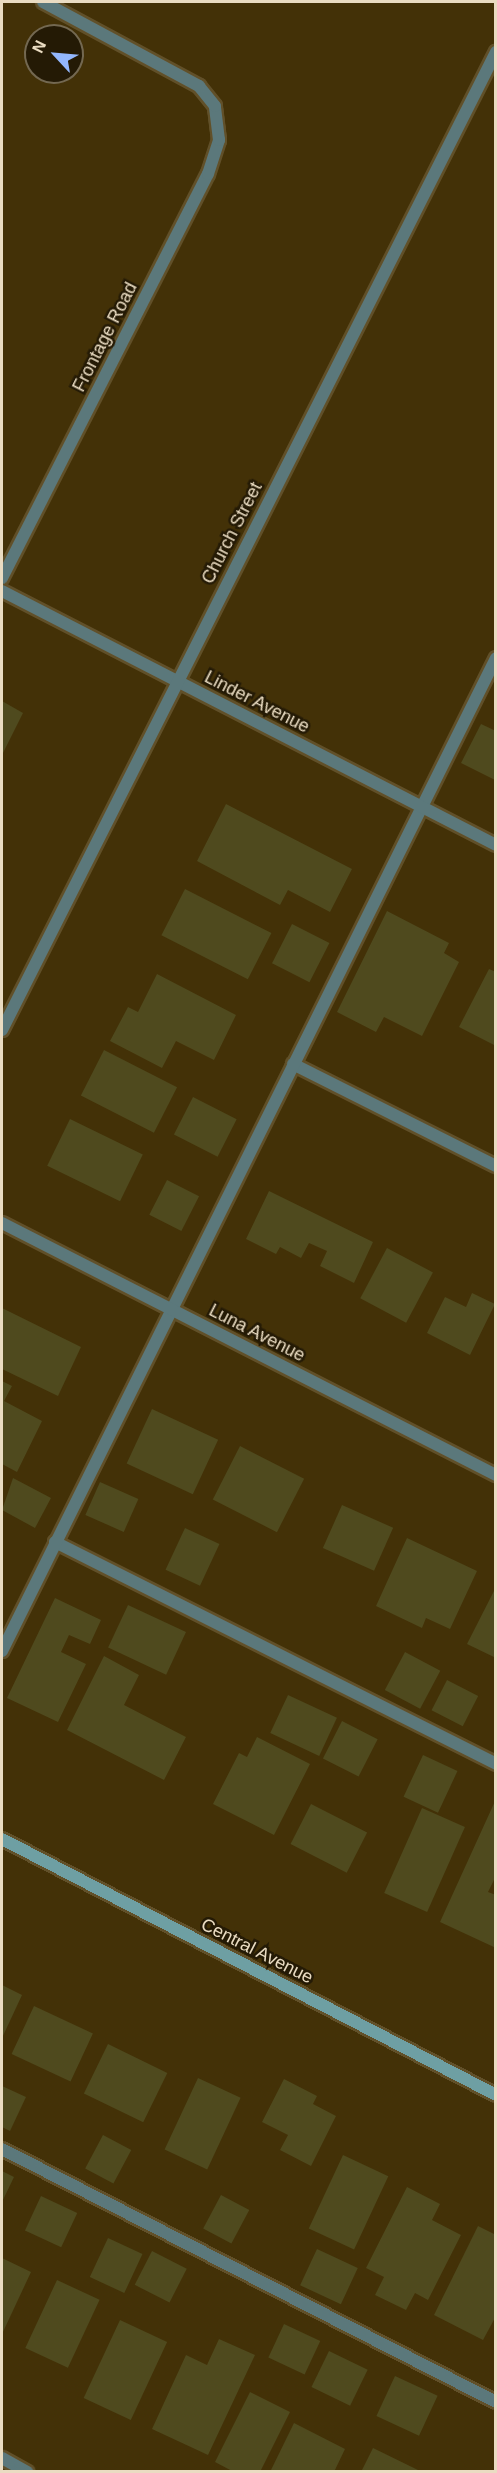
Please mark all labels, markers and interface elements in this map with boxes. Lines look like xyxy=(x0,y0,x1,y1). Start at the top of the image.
north arrow xyxy=(24,24,84,84)
text: N xyxy=(29,38,49,56)
street label: Frontage Road xyxy=(68,279,142,395)
street label: Church Street xyxy=(197,479,267,587)
street label: Linder Avenue xyxy=(201,666,313,738)
street label: Luna Avenue xyxy=(205,1299,309,1367)
street label: Central Avenue xyxy=(197,1913,317,1989)

